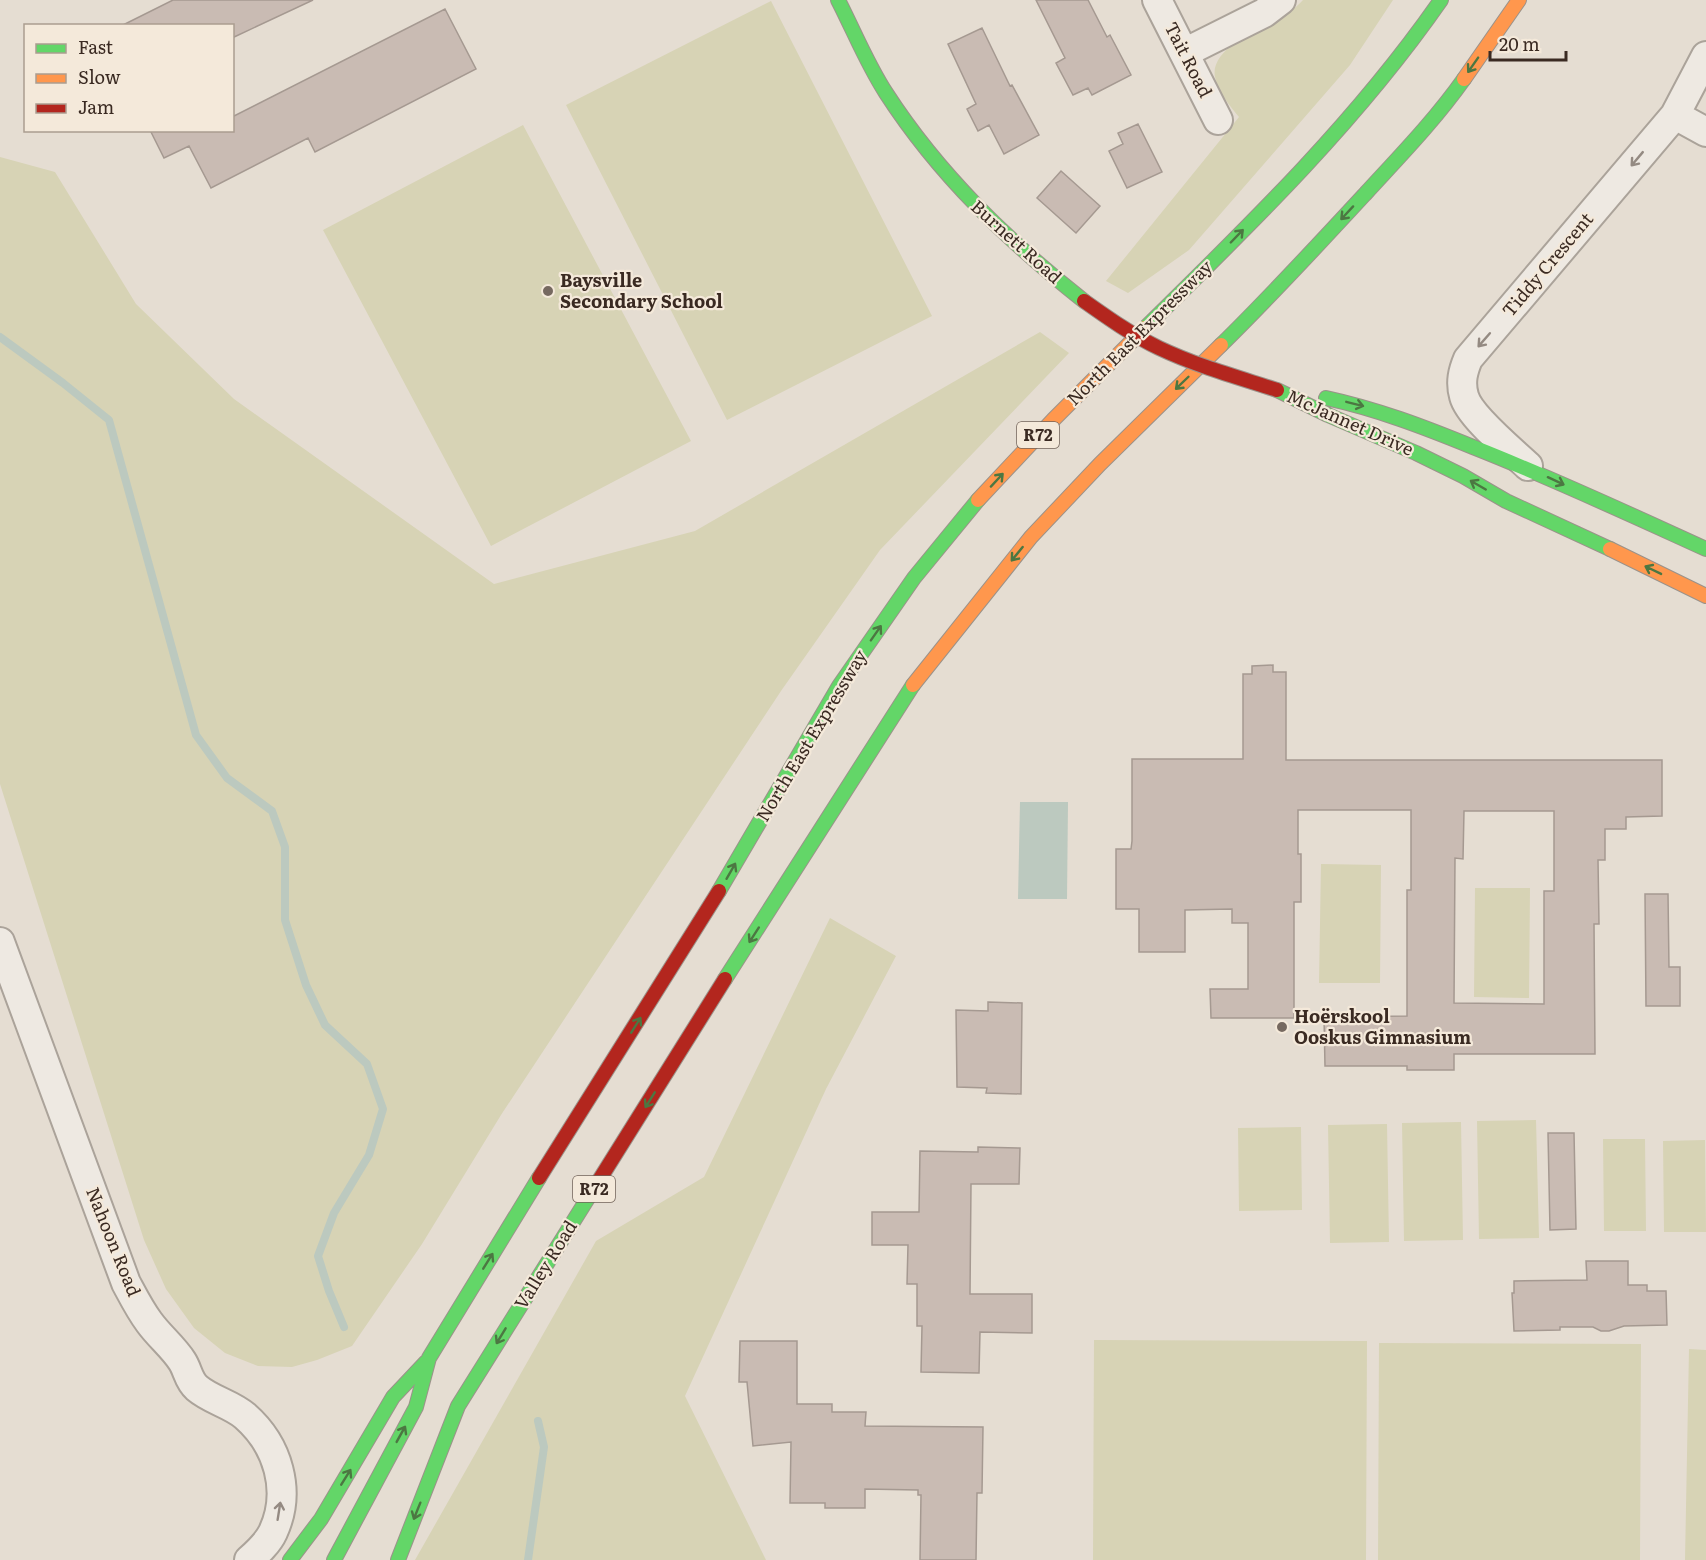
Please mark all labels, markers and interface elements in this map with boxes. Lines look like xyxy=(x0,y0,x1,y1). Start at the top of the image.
street label: Tait Road xyxy=(1159,17,1220,102)
legend xyxy=(24,24,234,132)
scale bar xyxy=(1490,24,1566,62)
text: 20 m xyxy=(1499,30,1540,57)
text: Fast xyxy=(78,33,114,60)
one-way arrow xyxy=(1467,57,1479,73)
text: Slow xyxy=(78,63,121,90)
text: Jam xyxy=(78,93,114,120)
one-way arrow xyxy=(1630,151,1644,166)
street label: Burnett Road xyxy=(965,193,1069,289)
street label: Tiddy Crescent xyxy=(1495,205,1599,322)
one-way arrow xyxy=(1340,206,1354,221)
one-way arrow xyxy=(1230,229,1244,244)
street label: North East Expressway xyxy=(1060,253,1218,411)
place label: Baysville Secondary School xyxy=(560,266,723,314)
marker: Baysville Secondary School xyxy=(541,284,555,298)
one-way arrow xyxy=(1477,333,1491,348)
one-way arrow xyxy=(1174,376,1189,391)
street label: McJannet Drive xyxy=(1283,382,1418,462)
one-way arrow xyxy=(1345,399,1364,410)
road number: R72 xyxy=(1017,422,1059,448)
one-way arrow xyxy=(989,472,1004,487)
one-way arrow xyxy=(1547,476,1565,488)
one-way arrow xyxy=(1470,478,1487,490)
one-way arrow xyxy=(1011,546,1024,562)
one-way arrow xyxy=(1645,564,1663,576)
one-way arrow xyxy=(870,625,882,641)
street label: North East Expressway xyxy=(749,644,873,826)
one-way arrow xyxy=(725,863,737,880)
one-way arrow xyxy=(748,926,760,943)
place label: Hoërskool Ooskus Gimnasium xyxy=(1294,1002,1471,1050)
one-way arrow xyxy=(629,1016,642,1033)
marker: Hoërskool Ooskus Gimnasium xyxy=(1275,1020,1289,1034)
one-way arrow xyxy=(643,1091,655,1108)
road number: R72 xyxy=(573,1176,615,1202)
street label: Nahoon Road xyxy=(80,1183,149,1300)
street label: Valley Road xyxy=(507,1215,583,1314)
one-way arrow xyxy=(482,1253,494,1270)
one-way arrow xyxy=(495,1327,507,1344)
one-way arrow xyxy=(395,1426,407,1443)
one-way arrow xyxy=(340,1469,352,1486)
one-way arrow xyxy=(411,1501,422,1520)
one-way arrow xyxy=(273,1502,284,1521)

